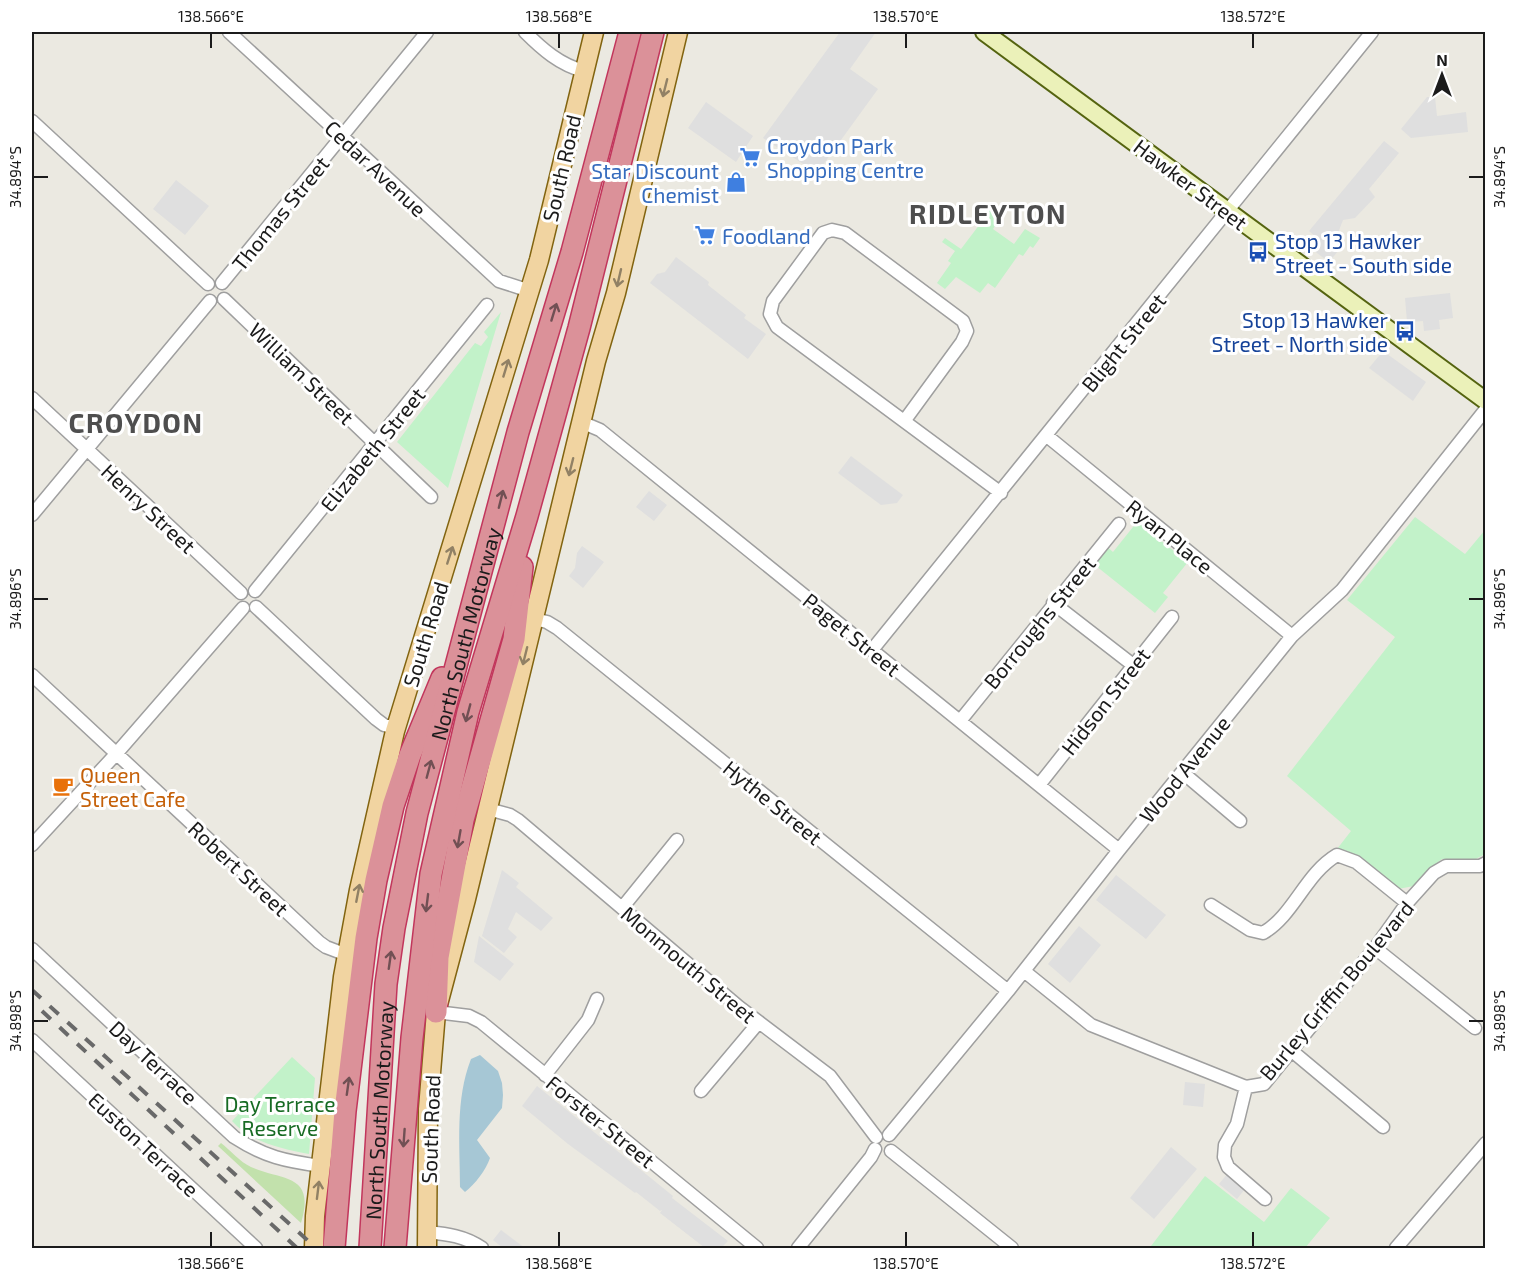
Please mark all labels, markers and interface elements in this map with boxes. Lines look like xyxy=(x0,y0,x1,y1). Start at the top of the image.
text: 138.566°E xyxy=(178,7,244,25)
text: 138.568°E xyxy=(526,7,592,25)
text: 138.570°E xyxy=(873,7,939,25)
text: 138.572°E xyxy=(1221,7,1285,25)
north arrow xyxy=(1412,45,1472,105)
text: N xyxy=(1436,50,1448,69)
one-way arrow xyxy=(658,79,670,98)
street label: South Road xyxy=(537,112,585,224)
street label: Cedar Avenue xyxy=(320,115,432,221)
place label: Croydon Park Shopping Centre xyxy=(767,133,924,182)
street label: Hawker Street xyxy=(1129,133,1253,235)
supermarket icon: Croydon Park Shopping Centre xyxy=(738,145,762,169)
text: 34.894°S xyxy=(6,146,24,208)
text: 34.894°S xyxy=(1490,146,1508,208)
street label: Thomas Street xyxy=(226,151,334,275)
place label: Star Discount Chemist xyxy=(591,158,719,207)
shop icon: Star Discount Chemist xyxy=(724,170,748,194)
district label: RIDLEYTON xyxy=(909,197,1067,229)
supermarket icon: Foodland xyxy=(693,223,717,247)
place label: Foodland xyxy=(722,223,811,248)
place label: Stop 13 Hawker Street - South side xyxy=(1275,228,1452,277)
bus stop icon: Stop 13 Hawker Street - South side xyxy=(1246,240,1270,264)
one-way arrow xyxy=(613,268,625,287)
street label: Blight Street xyxy=(1076,288,1170,396)
one-way arrow xyxy=(549,303,560,322)
place label: Stop 13 Hawker Street - North side xyxy=(1212,307,1389,356)
street label: William Street xyxy=(244,317,360,429)
bus stop icon: Stop 13 Hawker Street - North side xyxy=(1393,319,1417,343)
one-way arrow xyxy=(501,359,512,378)
street label: Elizabeth Street xyxy=(314,382,430,516)
district label: CROYDON xyxy=(69,406,203,438)
one-way arrow xyxy=(564,457,576,476)
street label: Henry Street xyxy=(97,458,201,558)
one-way arrow xyxy=(496,490,508,509)
street label: Ryan Place xyxy=(1122,494,1218,578)
street label: North South Motorway xyxy=(424,524,505,743)
one-way arrow xyxy=(445,546,456,565)
street label: Borroughs Street xyxy=(978,551,1100,693)
text: 34.896°S xyxy=(6,568,24,630)
text: 34.896°S xyxy=(1490,568,1508,630)
street label: South Road xyxy=(397,578,453,690)
street label: Paget Street xyxy=(798,587,906,681)
street label: Hidson Street xyxy=(1055,642,1155,760)
one-way arrow xyxy=(518,647,530,666)
one-way arrow xyxy=(462,703,474,722)
street label: Wood Avenue xyxy=(1133,711,1235,827)
street label: Hythe Street xyxy=(719,755,827,849)
one-way arrow xyxy=(424,760,435,779)
place label: Queen Street Cafe xyxy=(80,762,186,811)
cafe icon: Queen Street Cafe xyxy=(51,774,75,798)
street label: Robert Street xyxy=(184,815,294,921)
one-way arrow xyxy=(453,829,464,849)
one-way arrow xyxy=(353,884,364,903)
one-way arrow xyxy=(421,893,432,913)
street label: Burley Griffin Boulevard xyxy=(1254,895,1418,1085)
street label: Monmouth Street xyxy=(617,900,761,1028)
one-way arrow xyxy=(384,950,395,970)
text: 34.898°S xyxy=(6,990,24,1052)
text: 34.898°S xyxy=(1490,990,1508,1052)
street label: North South Motorway xyxy=(359,1000,397,1220)
street label: Day Terrace xyxy=(105,1015,203,1109)
street label: Forster Street xyxy=(542,1070,660,1172)
street label: South Road xyxy=(416,1074,444,1184)
one-way arrow xyxy=(343,1076,354,1096)
street label: Euston Terrace xyxy=(84,1087,204,1201)
park label: Day Terrace Reserve xyxy=(224,1091,336,1140)
one-way arrow xyxy=(398,1128,409,1148)
one-way arrow xyxy=(313,1181,324,1201)
text: 138.566°E xyxy=(178,1254,244,1272)
text: 138.568°E xyxy=(526,1254,592,1272)
text: 138.570°E xyxy=(873,1254,939,1272)
text: 138.572°E xyxy=(1221,1254,1285,1272)

